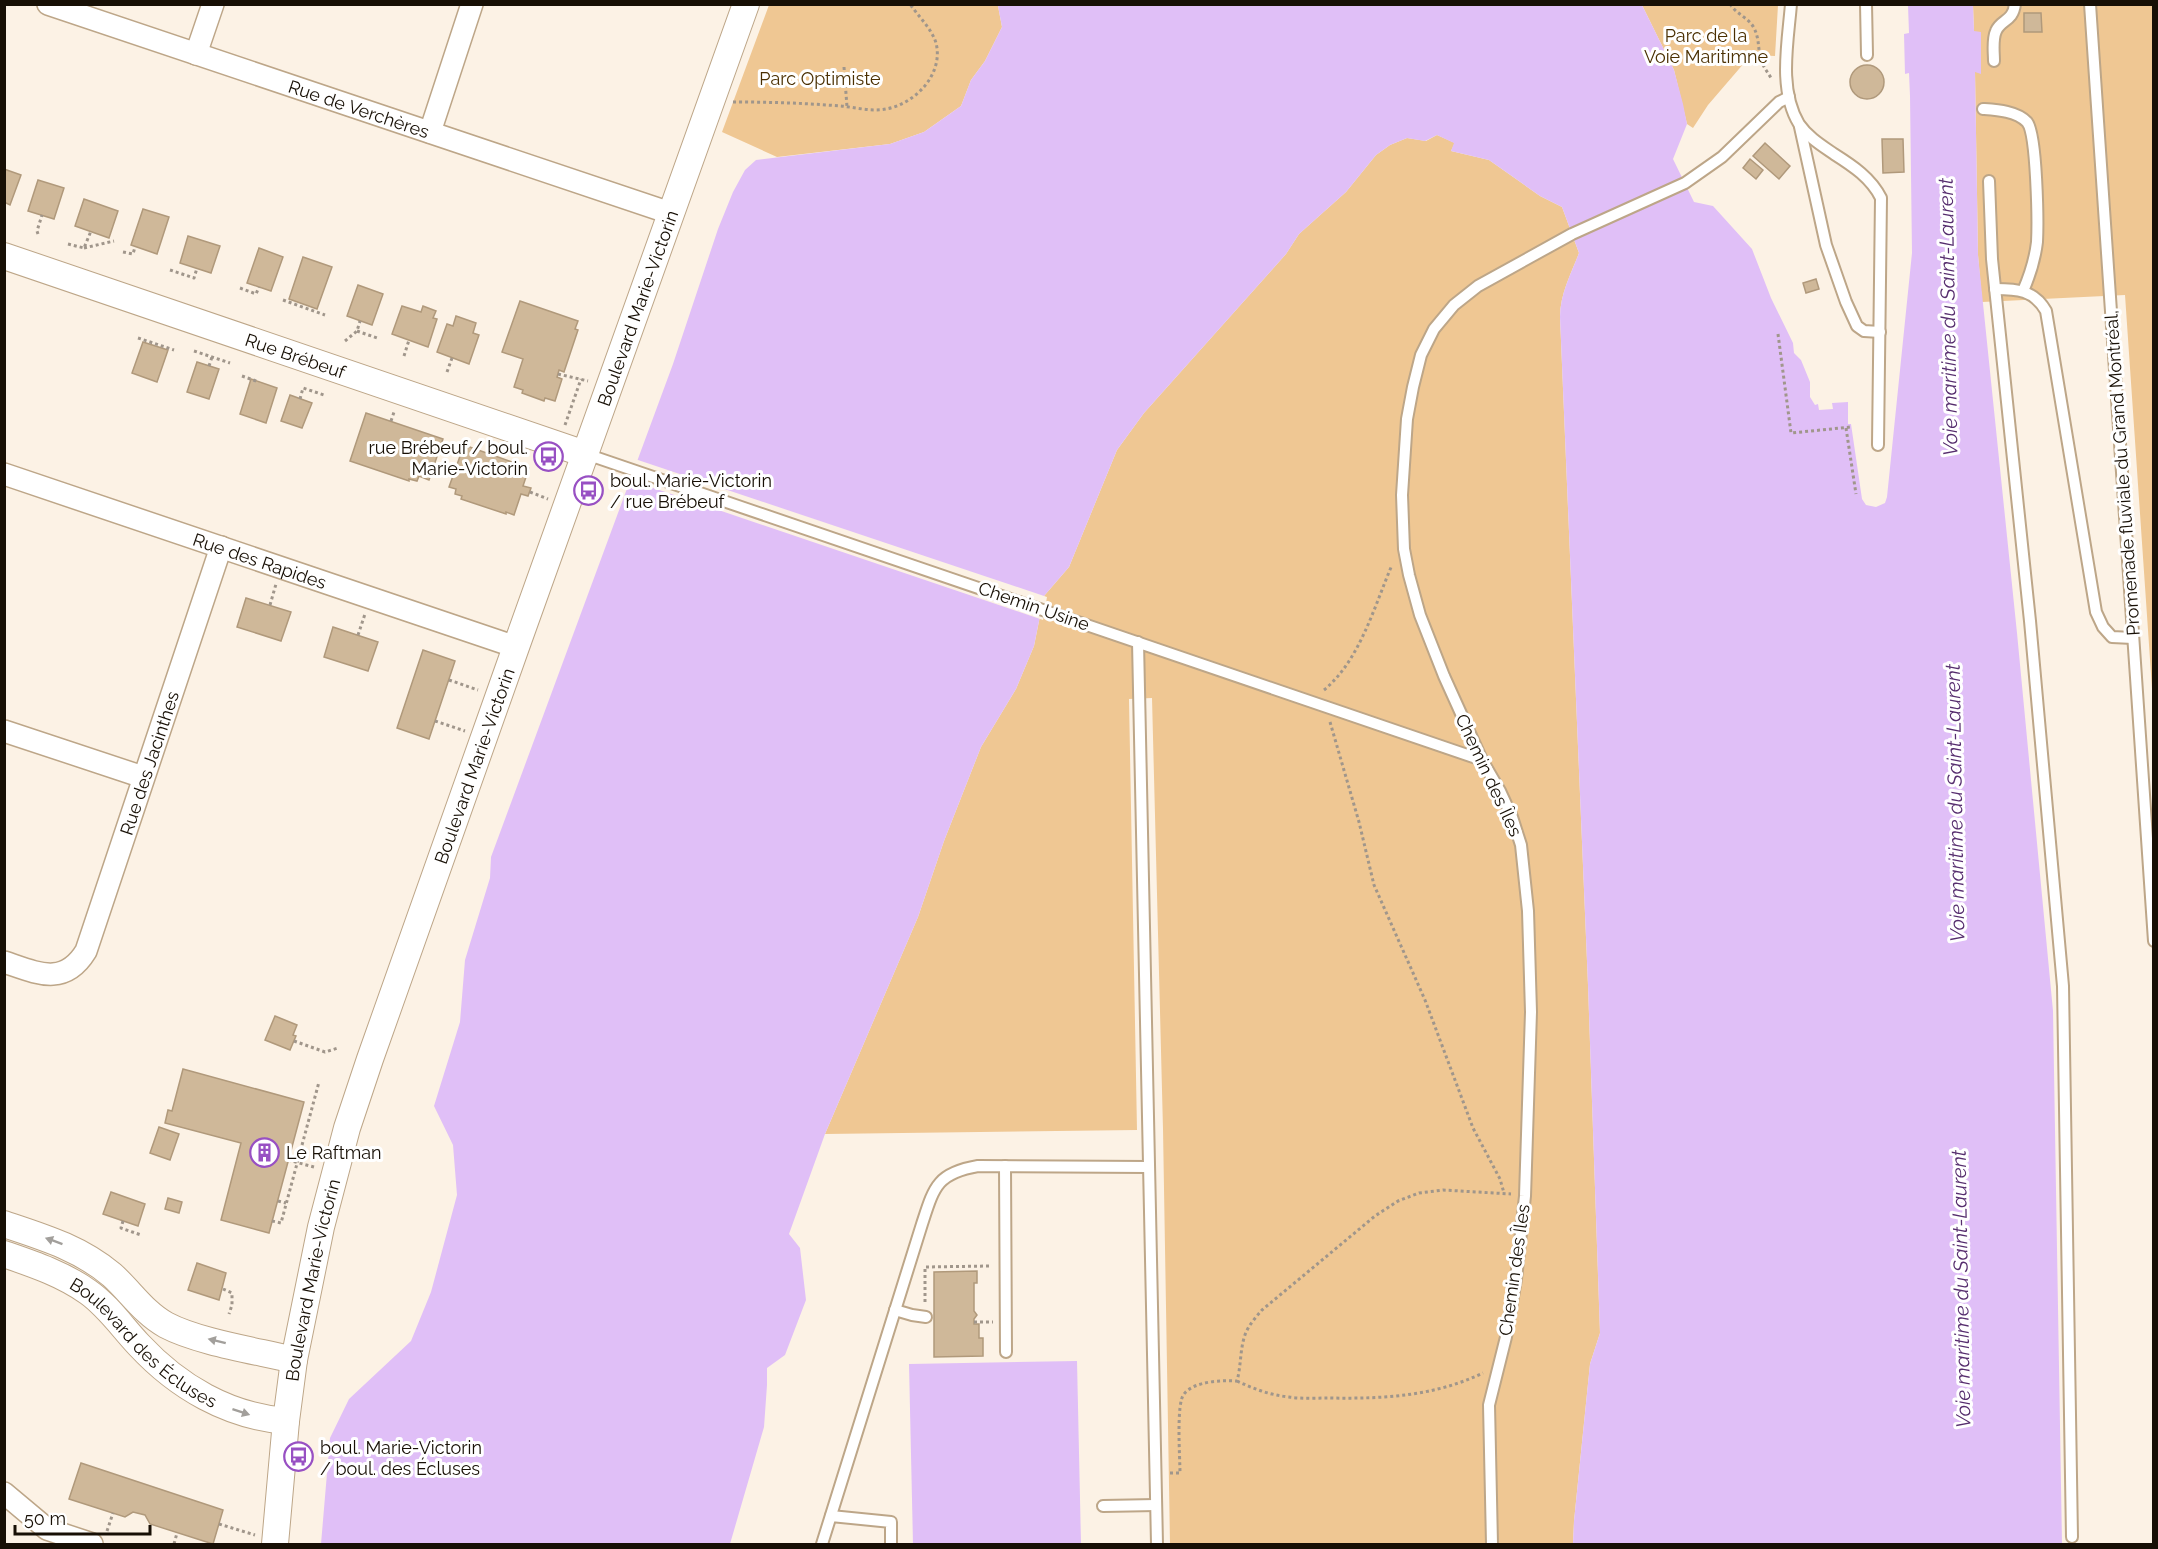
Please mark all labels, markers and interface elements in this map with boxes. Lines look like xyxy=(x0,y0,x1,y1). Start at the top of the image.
park label: Parc de la Voie Maritimne xyxy=(1644,25,1768,67)
park label: Parc Optimiste xyxy=(759,68,881,89)
street label: Rue de Verchères xyxy=(286,75,432,142)
water label: Voie maritime du Saint-Laurent xyxy=(1934,177,1962,456)
street label: Boulevard Marie-Victorin xyxy=(593,207,682,409)
street label: Promenade fluviale du Grand Montréal, xyxy=(2100,310,2144,636)
street label: Rue Brébeuf xyxy=(243,329,349,382)
place label: rue Brébeuf / boul. Marie-Victorin xyxy=(368,437,528,479)
bus stop icon: rue Brébeuf / boul. Marie-Victorin xyxy=(533,441,565,473)
place label: boul. Marie-Victorin / rue Brébeuf xyxy=(610,470,772,512)
bus stop icon: boul. Marie-Victorin / rue Brébeuf xyxy=(573,474,605,506)
street label: Rue des Rapides xyxy=(190,528,330,593)
street label: Chemin Usine xyxy=(976,577,1093,635)
water label: Voie maritime du Saint-Laurent xyxy=(1941,663,1969,942)
street label: Boulevard Marie-Victorin xyxy=(430,665,518,866)
street label: Rue des Jacinthes xyxy=(115,688,183,838)
street label: Chemin des Îles xyxy=(1451,710,1528,840)
building icon: Le Raftman xyxy=(249,1136,281,1168)
place label: Le Raftman xyxy=(286,1142,382,1163)
water label: Voie maritime du Saint-Laurent xyxy=(1947,1149,1975,1428)
street label: Boulevard Marie-Victorin xyxy=(281,1176,344,1382)
street label: Chemin des Îles xyxy=(1493,1202,1534,1337)
one-way arrow xyxy=(45,1236,63,1245)
street label: Boulevard des Écluses xyxy=(67,1273,221,1412)
one-way arrow xyxy=(208,1336,226,1346)
one-way arrow xyxy=(232,1408,250,1417)
place label: boul. Marie-Victorin / boul. des Écluses xyxy=(320,1437,482,1479)
bus stop icon: boul. Marie-Victorin / boul. des Écluses xyxy=(283,1441,315,1473)
scale bar xyxy=(15,1498,150,1536)
text: 50 m xyxy=(24,1508,66,1529)

